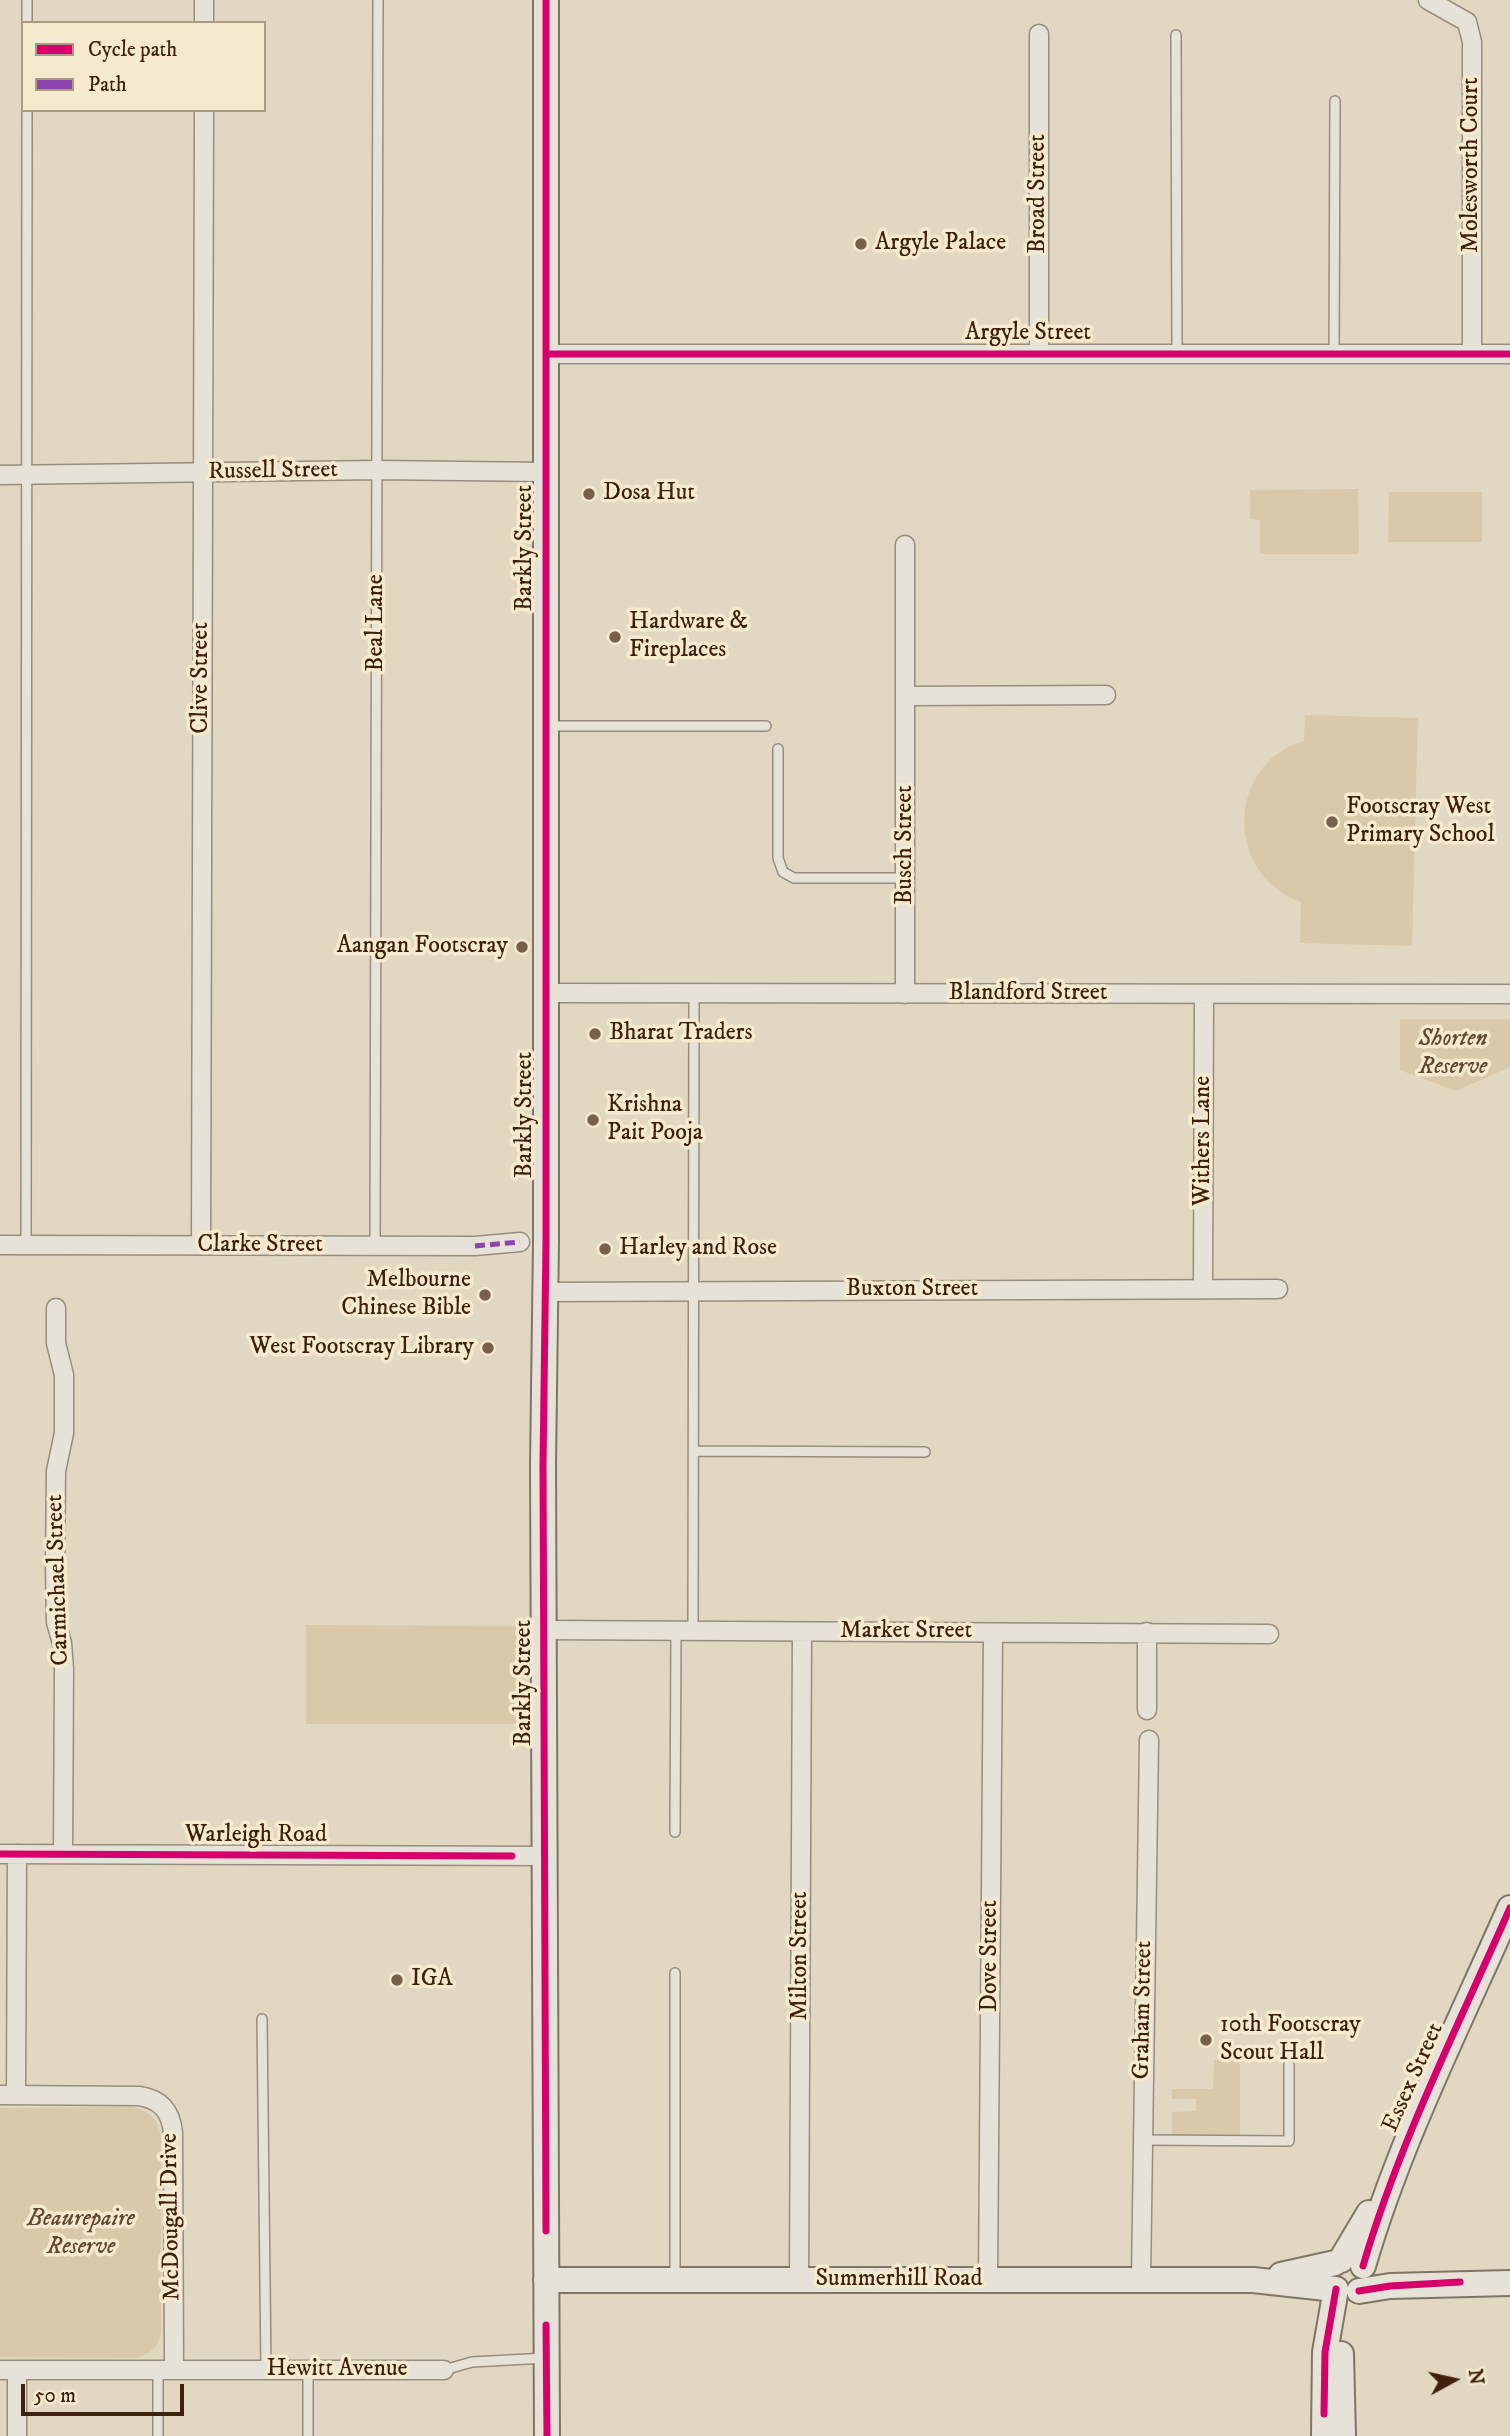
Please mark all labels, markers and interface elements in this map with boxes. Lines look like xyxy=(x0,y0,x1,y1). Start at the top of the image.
legend xyxy=(21,21,266,112)
text: Cycle path xyxy=(88,37,177,63)
text: Path xyxy=(88,72,127,98)
street label: Molesworth Court xyxy=(1458,77,1486,253)
street label: Broad Street xyxy=(1025,134,1053,254)
place label: Argyle Palace xyxy=(875,230,1006,258)
marker: Argyle Palace xyxy=(853,236,869,252)
street label: Argyle Street xyxy=(965,320,1091,348)
street label: Russell Street xyxy=(208,456,338,488)
place label: Dosa Hut xyxy=(603,480,695,508)
street label: Barkly Street xyxy=(512,485,540,611)
marker: Dosa Hut xyxy=(581,486,597,502)
street label: Beal Lane xyxy=(363,574,391,672)
place label: Hardware & Fireplaces xyxy=(629,609,748,665)
street label: Clive Street xyxy=(188,622,216,734)
marker: Hardware & Fireplaces xyxy=(607,629,623,645)
street label: Busch Street xyxy=(892,785,920,905)
place label: Footscray West Primary School xyxy=(1346,794,1495,850)
marker: Footscray West Primary School xyxy=(1324,814,1340,830)
place label: Aangan Footscray xyxy=(337,933,508,961)
marker: Aangan Footscray xyxy=(514,939,530,955)
street label: Blandford Street xyxy=(949,980,1107,1008)
place label: Bharat Traders xyxy=(609,1020,753,1048)
marker: Bharat Traders xyxy=(587,1026,603,1042)
park label: Shorten Reserve xyxy=(1419,1026,1487,1082)
street label: Barkly Street xyxy=(512,1052,540,1178)
street label: Withers Lane xyxy=(1190,1076,1218,1206)
place label: Krishna Pait Pooja xyxy=(607,1092,703,1148)
marker: Krishna Pait Pooja xyxy=(585,1112,601,1128)
street label: Clarke Street xyxy=(197,1232,323,1260)
place label: Harley and Rose xyxy=(619,1235,777,1263)
marker: Harley and Rose xyxy=(597,1241,613,1257)
place label: Melbourne Chinese Bible xyxy=(341,1267,471,1323)
street label: Buxton Street xyxy=(846,1276,978,1304)
marker: Melbourne Chinese Bible xyxy=(477,1287,493,1303)
place label: West Footscray Library xyxy=(249,1334,474,1362)
marker: West Footscray Library xyxy=(480,1340,496,1356)
street label: Carmichael Street xyxy=(42,1494,76,1666)
street label: Market Street xyxy=(840,1618,972,1646)
street label: Barkly Street xyxy=(511,1620,539,1746)
street label: Warleigh Road xyxy=(185,1822,327,1850)
street label: Milton Street xyxy=(787,1891,815,2021)
street label: Dove Street xyxy=(977,1900,1005,2012)
street label: Graham Street xyxy=(1128,1940,1160,2080)
place label: IGA xyxy=(411,1966,453,1994)
marker: IGA xyxy=(389,1972,405,1988)
place label: 10th Footscray Scout Hall xyxy=(1220,2012,1361,2068)
street label: Essex Street xyxy=(1377,2019,1451,2137)
marker: 10th Footscray Scout Hall xyxy=(1198,2032,1214,2048)
street label: McDougall Drive xyxy=(156,2133,188,2301)
park label: Beaurepaire Reserve xyxy=(27,2206,135,2262)
street label: Summerhill Road xyxy=(816,2266,982,2294)
north arrow xyxy=(1419,2345,1489,2415)
street label: Hewitt Avenue xyxy=(267,2356,407,2384)
text: N xyxy=(1463,2368,1488,2386)
scale bar xyxy=(24,2370,187,2414)
text: 50 m xyxy=(34,2383,76,2409)

